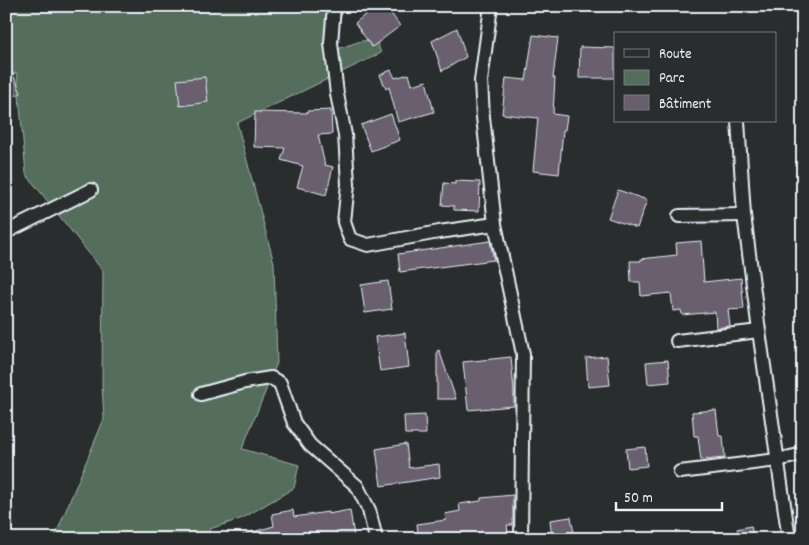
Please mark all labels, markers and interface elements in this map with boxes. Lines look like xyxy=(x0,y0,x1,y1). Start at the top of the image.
legend xyxy=(614,32,776,122)
text: Route xyxy=(659,44,692,66)
text: Parc xyxy=(659,68,684,90)
text: Bâtiment xyxy=(659,94,712,116)
scale bar xyxy=(616,480,723,512)
text: 50 m xyxy=(624,488,653,510)

